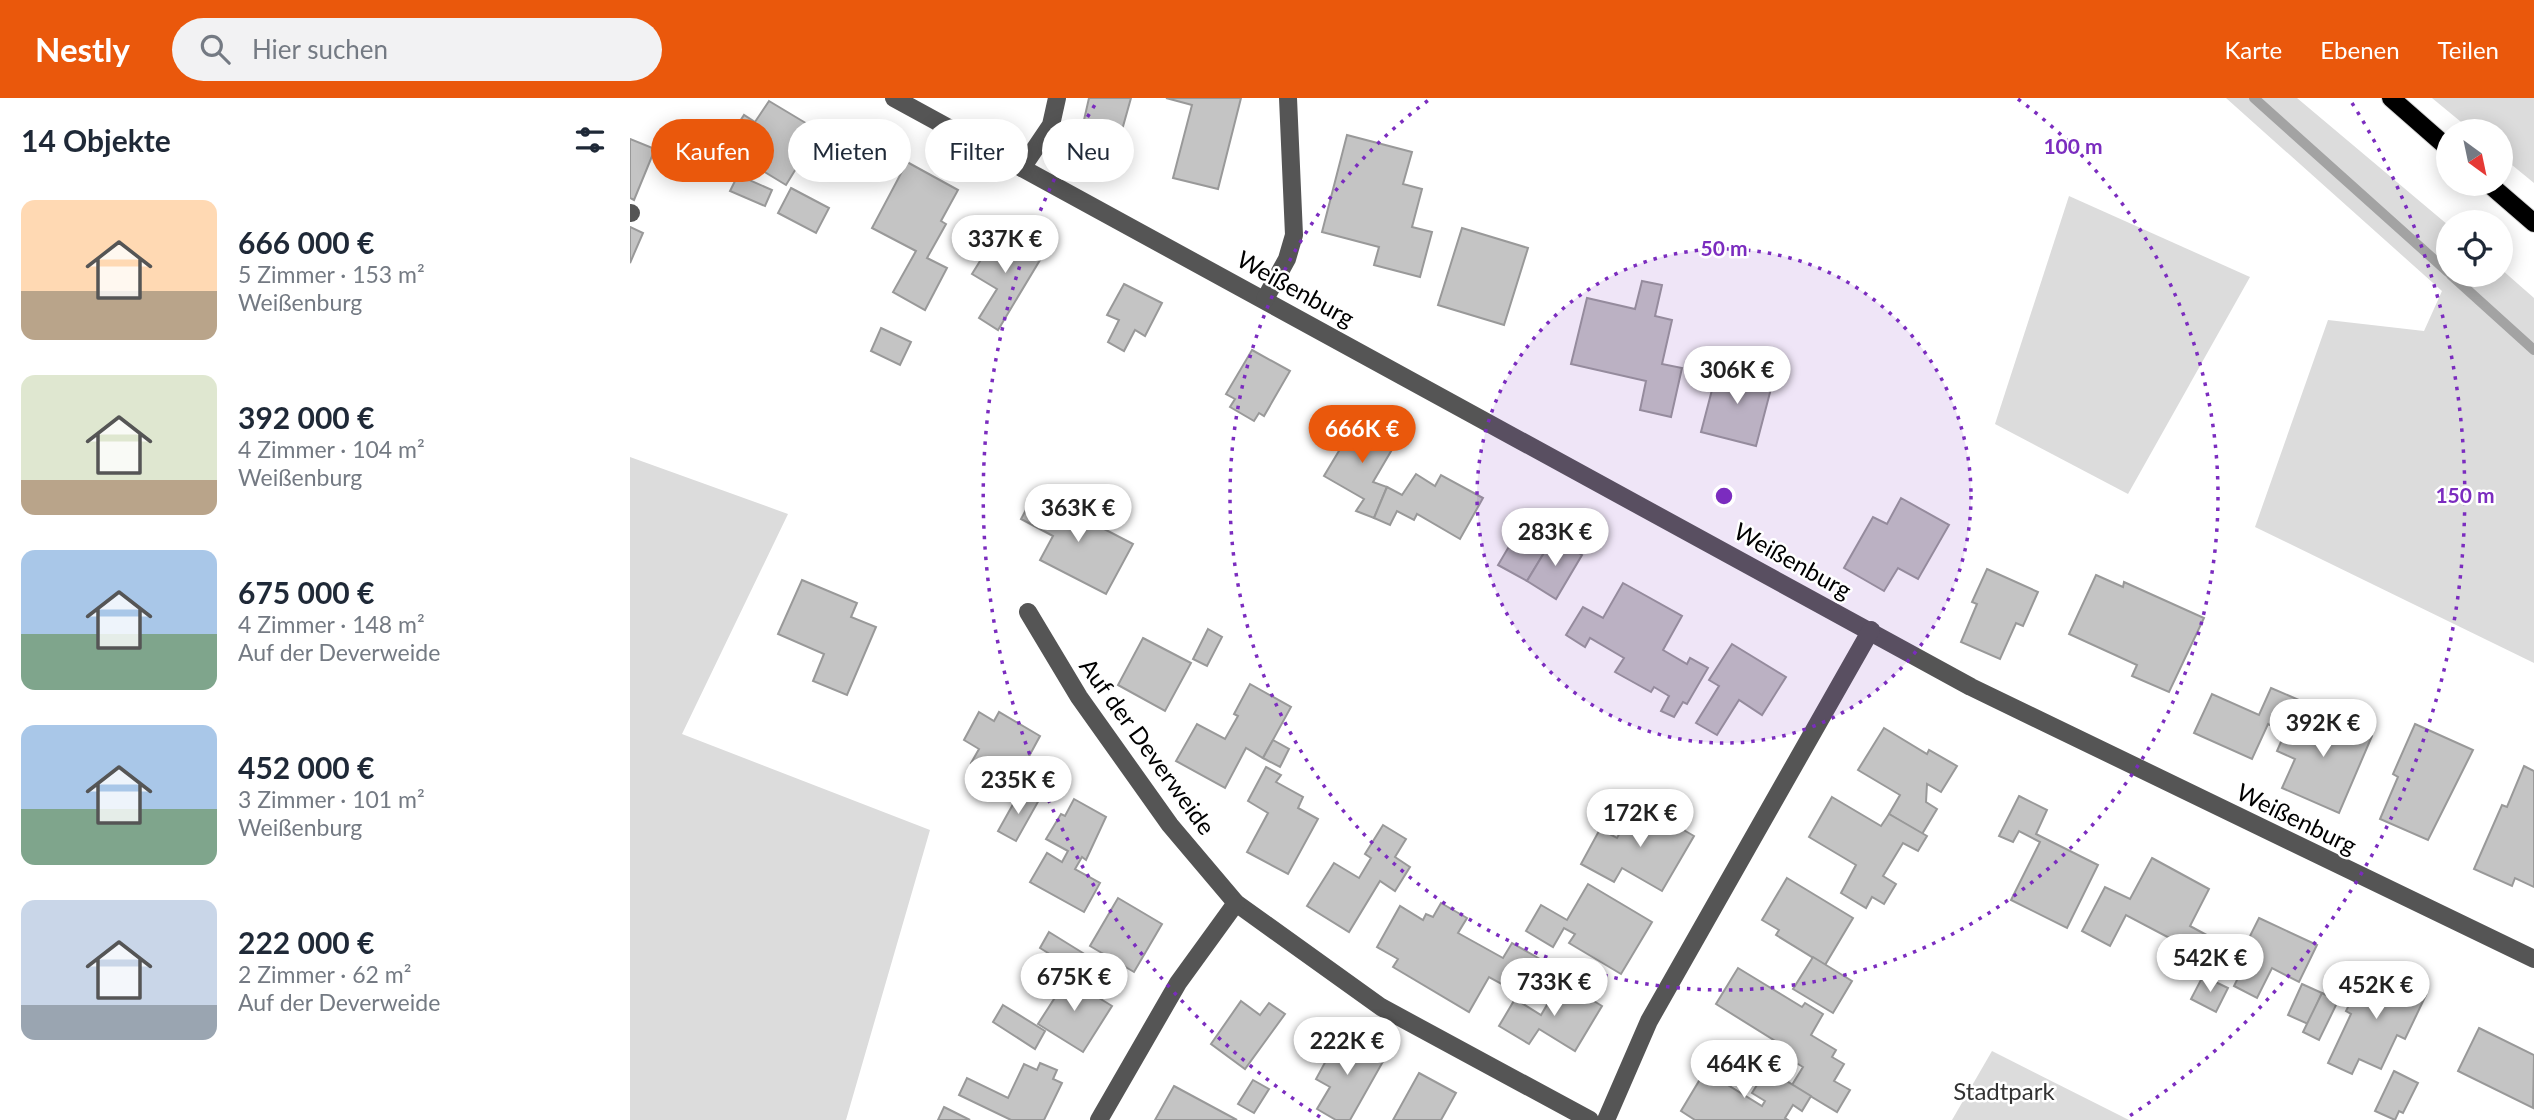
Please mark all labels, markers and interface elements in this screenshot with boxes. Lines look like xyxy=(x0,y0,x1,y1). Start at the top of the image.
search box xyxy=(172,18,662,81)
text: Nestly xyxy=(35,29,130,69)
icon: search xyxy=(196,30,234,68)
text: Hier suchen xyxy=(252,33,388,65)
text: Karte xyxy=(2225,35,2282,64)
text: Ebenen xyxy=(2320,35,2400,64)
text: Teilen xyxy=(2438,35,2499,64)
chip: Kaufen xyxy=(651,119,774,182)
chip: Mieten xyxy=(788,119,911,182)
chip: Filter xyxy=(925,119,1028,182)
chip: Neu xyxy=(1042,119,1134,182)
north arrow xyxy=(2436,119,2513,196)
map controls xyxy=(2436,119,2513,287)
icon: filters xyxy=(571,121,609,159)
text: 14 Objekte xyxy=(21,122,171,158)
text: 100 m xyxy=(2043,133,2103,158)
button: locate xyxy=(2436,210,2513,287)
pin: 337K € xyxy=(948,216,1062,275)
text: 666 000 € xyxy=(238,224,374,260)
text: 337K € xyxy=(968,224,1042,252)
icon: home xyxy=(77,228,161,312)
text: 50 m xyxy=(1700,235,1748,260)
street label: Weißenburg xyxy=(1232,244,1360,332)
text: 5 Zimmer · 153 m² xyxy=(238,260,425,288)
text: Weißenburg xyxy=(238,288,362,316)
pin: 306K € xyxy=(1680,346,1794,406)
text: 306K € xyxy=(1700,355,1774,383)
text: 392 000 € xyxy=(238,399,374,435)
icon: home xyxy=(77,403,161,487)
pin: 666K € xyxy=(1305,406,1419,465)
text: 666K € xyxy=(1325,414,1399,442)
text: 4 Zimmer · 104 m² xyxy=(238,435,425,463)
text: Weißenburg xyxy=(238,463,362,491)
text: 150 m xyxy=(2435,482,2495,507)
pin: 363K € xyxy=(1021,484,1135,544)
centre of rings xyxy=(1712,484,1736,508)
text: 363K € xyxy=(1041,493,1115,521)
pin: 283K € xyxy=(1498,508,1612,568)
street label: Weißenburg xyxy=(1729,516,1857,604)
text: 283K € xyxy=(1518,517,1592,545)
text: 675 000 € xyxy=(238,574,374,610)
icon: home xyxy=(77,578,161,662)
text: 4 Zimmer · 148 m² xyxy=(238,610,425,638)
text: Auf der Deverweide xyxy=(238,638,440,666)
street label: Auf der Deverweide xyxy=(1074,652,1222,840)
pin: 392K € xyxy=(2266,700,2380,759)
text: 392K € xyxy=(2286,708,2360,736)
text: 452 000 € xyxy=(238,749,374,785)
icon: home xyxy=(77,753,161,837)
pin: 235K € xyxy=(961,756,1075,816)
text: 235K € xyxy=(981,765,1055,793)
street label: Weißenburg xyxy=(2232,777,2362,859)
text: 3 Zimmer · 101 m² xyxy=(238,785,425,813)
pin: 172K € xyxy=(1583,790,1697,849)
text: 172K € xyxy=(1603,798,1677,826)
text: Weißenburg xyxy=(238,813,362,841)
text: 222 000 € xyxy=(238,924,374,960)
icon: home xyxy=(77,928,161,1012)
pin: 542K € xyxy=(2153,934,2267,994)
text: 542K € xyxy=(2173,943,2247,971)
pin: 675K € xyxy=(1017,954,1131,1013)
pin: 733K € xyxy=(1497,958,1611,1018)
text: 2 Zimmer · 62 m² xyxy=(238,960,411,988)
text: 675K € xyxy=(1037,962,1111,990)
pin: 452K € xyxy=(2319,962,2433,1021)
text: 733K € xyxy=(1517,967,1591,995)
text: 452K € xyxy=(2339,970,2413,998)
text: Auf der Deverweide xyxy=(238,988,440,1016)
pin: 222K € xyxy=(1290,1018,1404,1077)
text: 222K € xyxy=(1310,1026,1384,1054)
pin: 464K € xyxy=(1687,1040,1801,1100)
text: 464K € xyxy=(1707,1049,1781,1077)
park label: Stadtpark xyxy=(1953,1076,2055,1105)

